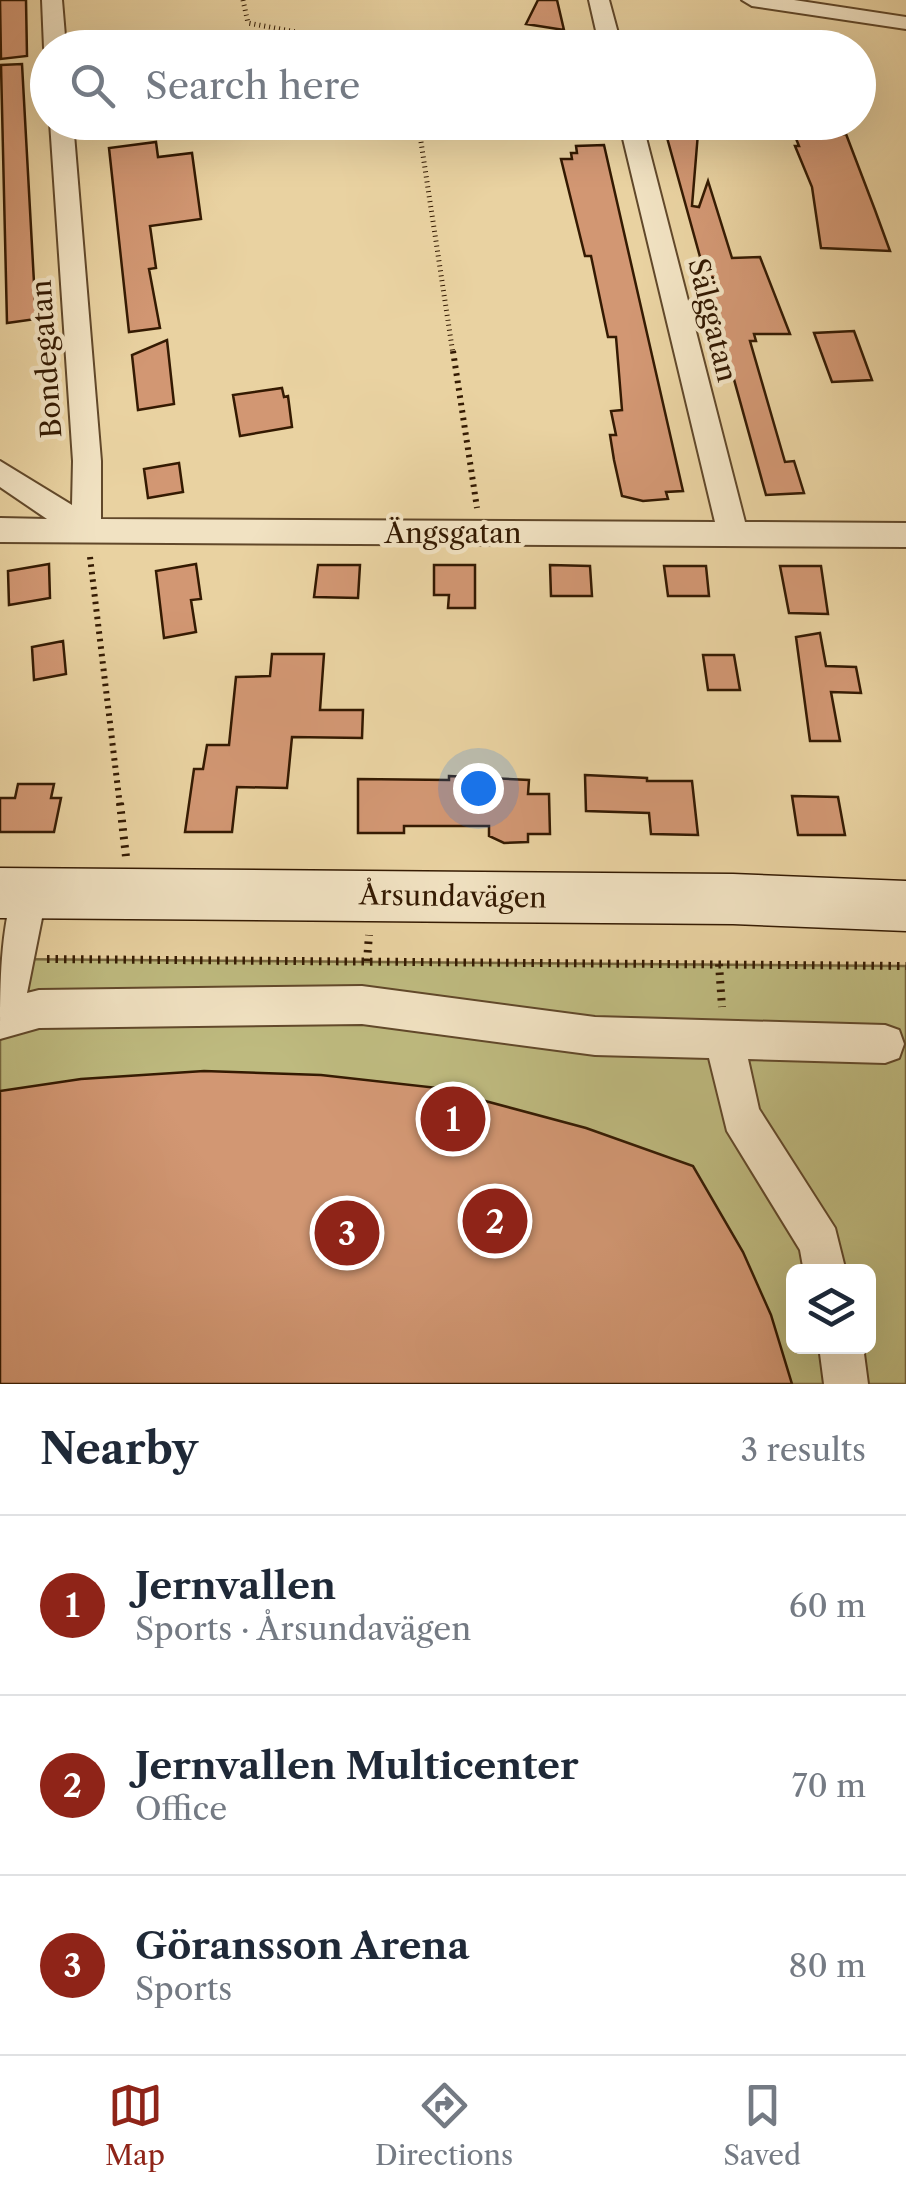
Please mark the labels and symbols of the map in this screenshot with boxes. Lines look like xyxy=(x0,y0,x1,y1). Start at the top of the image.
street label: Sälggatan xyxy=(681,255,745,385)
street label: Bondegatan xyxy=(24,279,68,439)
street label: Ängsgatan xyxy=(384,516,521,550)
your location xyxy=(453,763,504,814)
street label: Årsundavägen xyxy=(358,877,547,915)
pin: 1 xyxy=(420,1082,486,1156)
pin: 2 xyxy=(462,1184,528,1258)
pin: 3 xyxy=(314,1196,380,1270)

